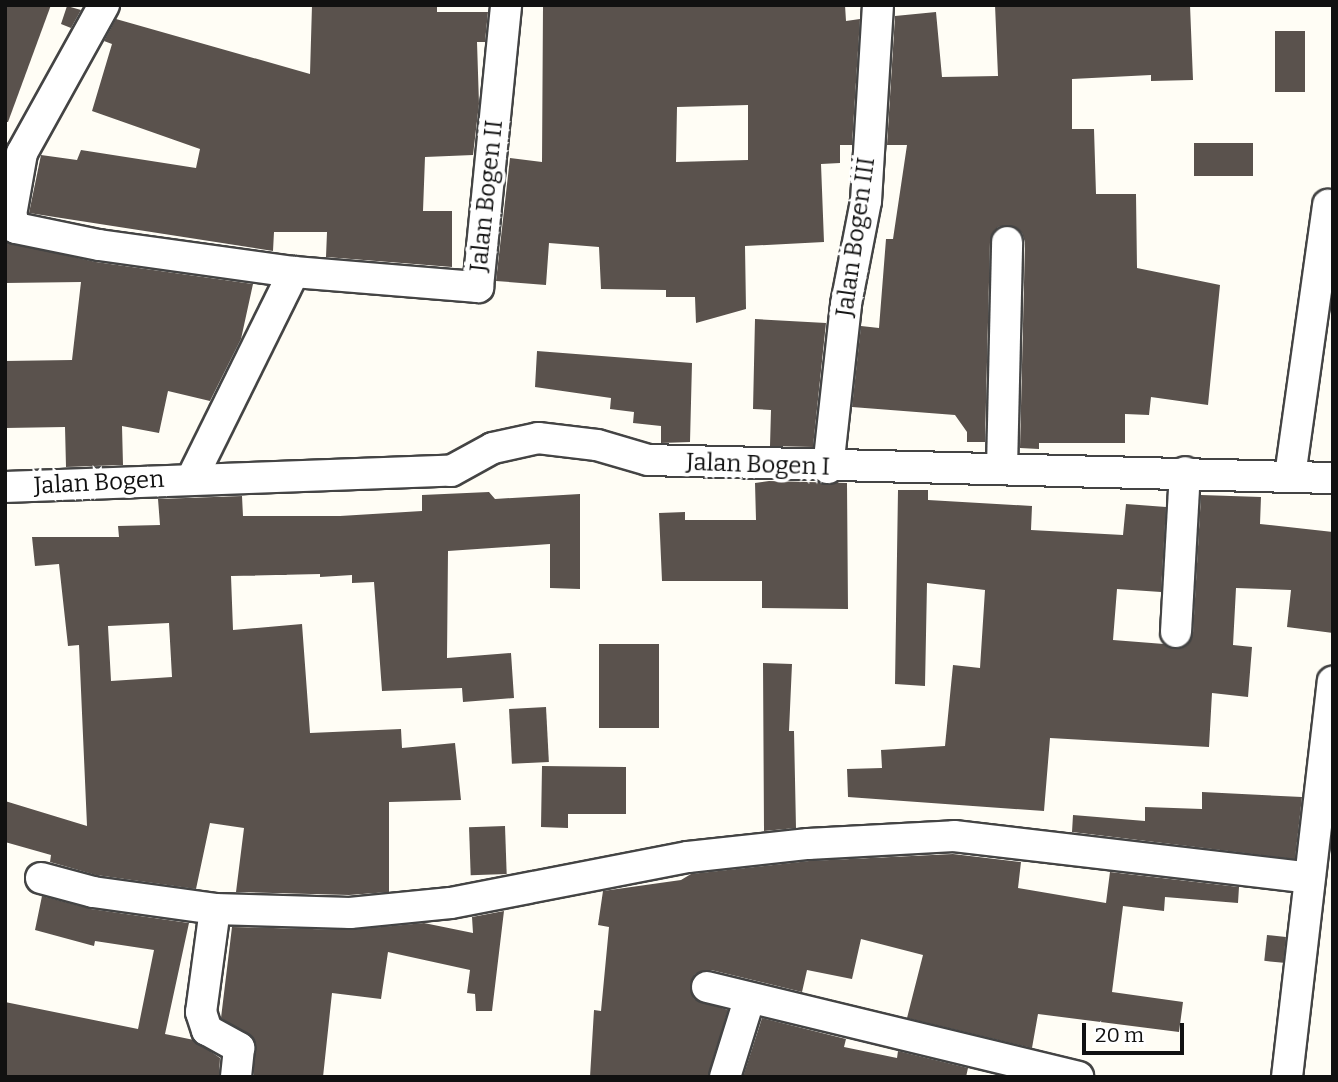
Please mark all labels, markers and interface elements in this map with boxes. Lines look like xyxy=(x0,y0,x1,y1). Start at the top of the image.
street label: Jalan Bogen II xyxy=(465,119,509,273)
street label: Jalan Bogen III xyxy=(831,155,881,319)
street label: Jalan Bogen I xyxy=(686,448,830,482)
street label: Jalan Bogen xyxy=(33,465,165,501)
scale bar xyxy=(1086,1009,1188,1052)
text: 20 m xyxy=(1095,1022,1144,1048)

